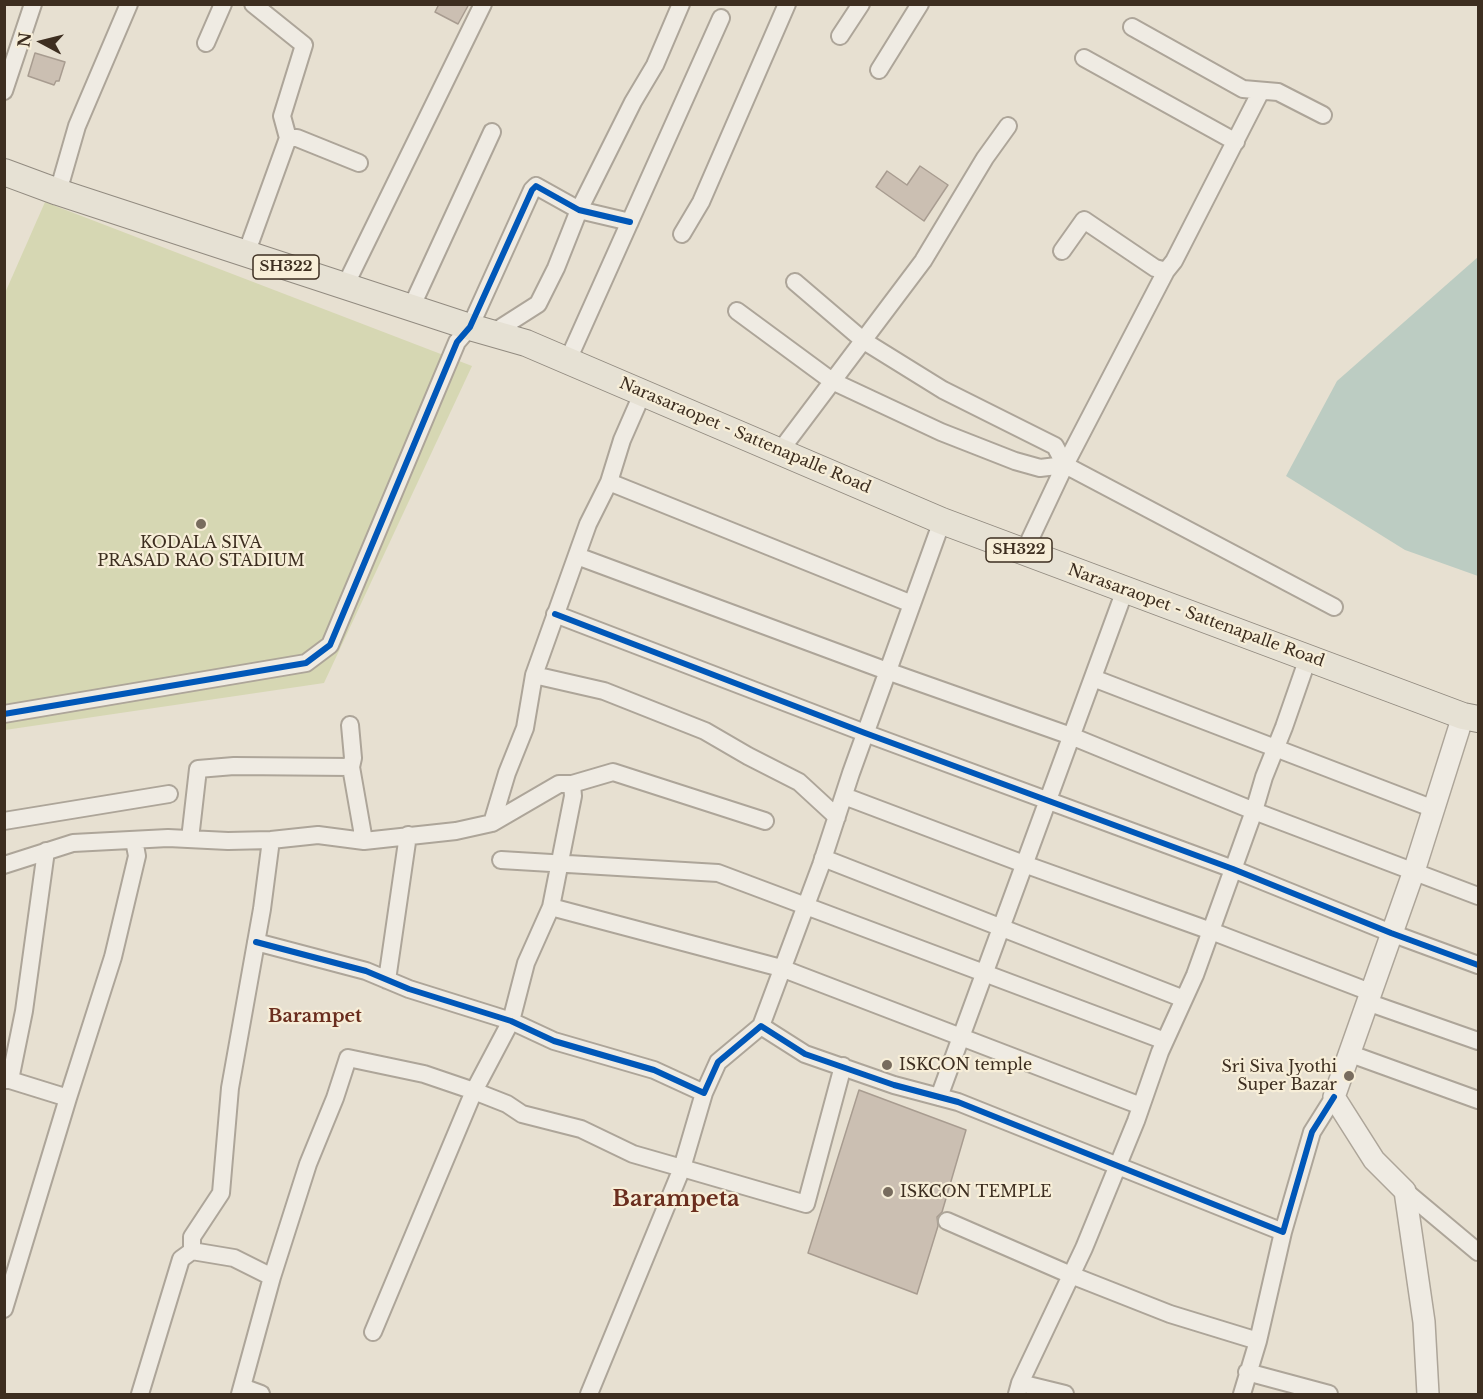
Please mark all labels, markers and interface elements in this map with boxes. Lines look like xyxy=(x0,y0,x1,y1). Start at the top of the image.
north arrow xyxy=(12,12,72,72)
text: N xyxy=(13,31,35,49)
road number: SH322 xyxy=(253,255,319,279)
street label: Narasaraopet - Sattenapalle Road xyxy=(616,374,874,498)
marker: KODALA SIVA PRASAD RAO STADIUM xyxy=(194,517,208,531)
place label: KODALA SIVA PRASAD RAO STADIUM xyxy=(97,533,305,571)
road number: SH322 xyxy=(986,538,1052,562)
street label: Narasaraopet - Sattenapalle Road xyxy=(1065,561,1327,671)
district label: Barampet xyxy=(268,1006,362,1028)
place label: ISKCON temple xyxy=(899,1055,1032,1075)
place label: Sri Siva Jyothi Super Bazar xyxy=(1221,1057,1337,1095)
marker: ISKCON temple xyxy=(880,1058,894,1072)
marker: Sri Siva Jyothi Super Bazar xyxy=(1342,1069,1356,1083)
place label: ISKCON TEMPLE xyxy=(900,1182,1052,1202)
marker: ISKCON TEMPLE xyxy=(881,1185,895,1199)
district label: Barampeta xyxy=(612,1187,740,1213)

